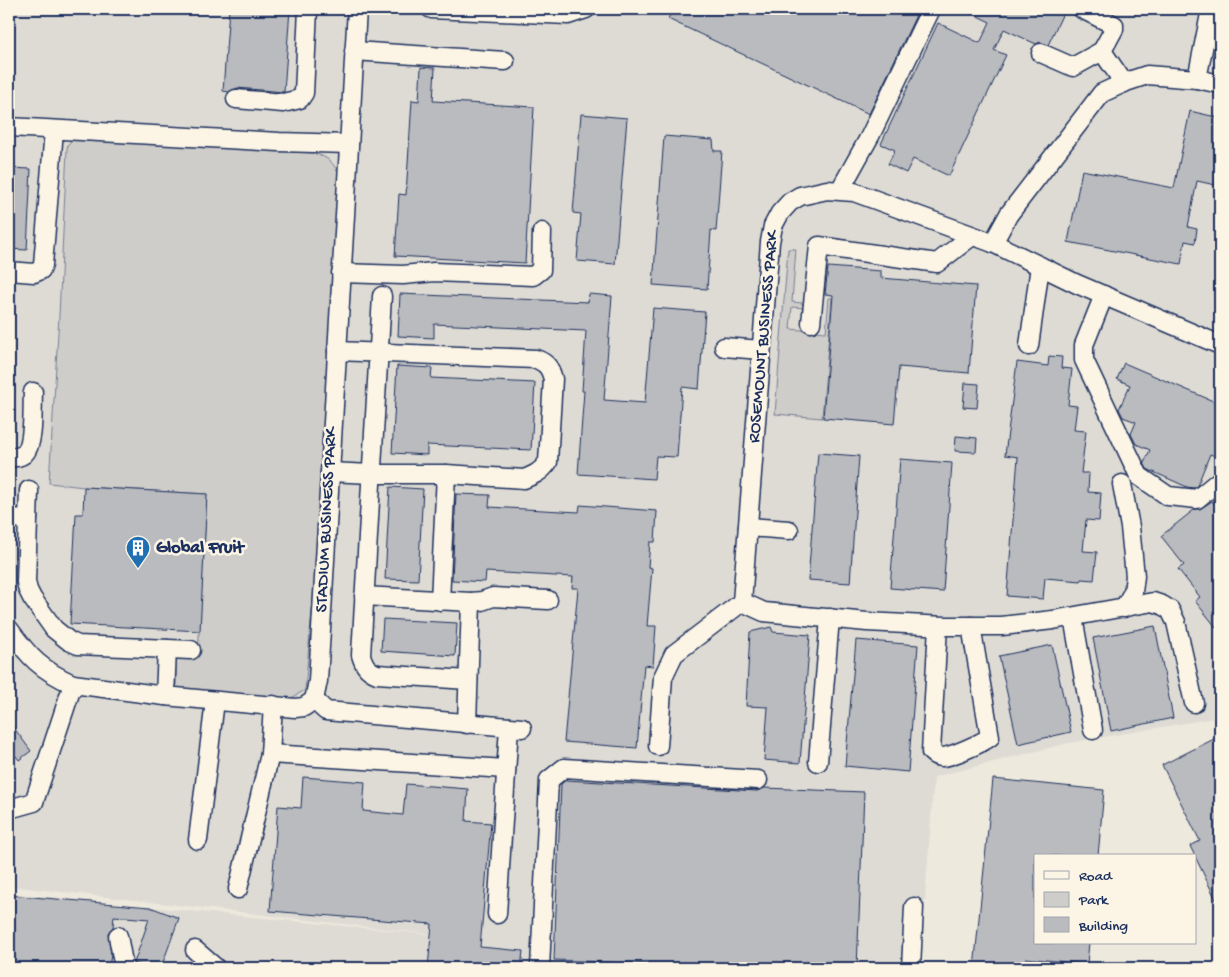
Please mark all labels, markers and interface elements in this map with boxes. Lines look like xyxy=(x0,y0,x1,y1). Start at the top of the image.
street label: ROSEMOUNT BUSINESS PARK xyxy=(744,228,784,444)
street label: STADIUM BUSINESS PARK xyxy=(312,425,342,613)
building icon: Global Fruit xyxy=(125,535,151,569)
place label: Global Fruit xyxy=(156,538,245,559)
legend xyxy=(1034,854,1196,944)
text: Road xyxy=(1079,868,1113,886)
text: Park xyxy=(1078,892,1109,910)
text: Building xyxy=(1078,918,1128,936)

